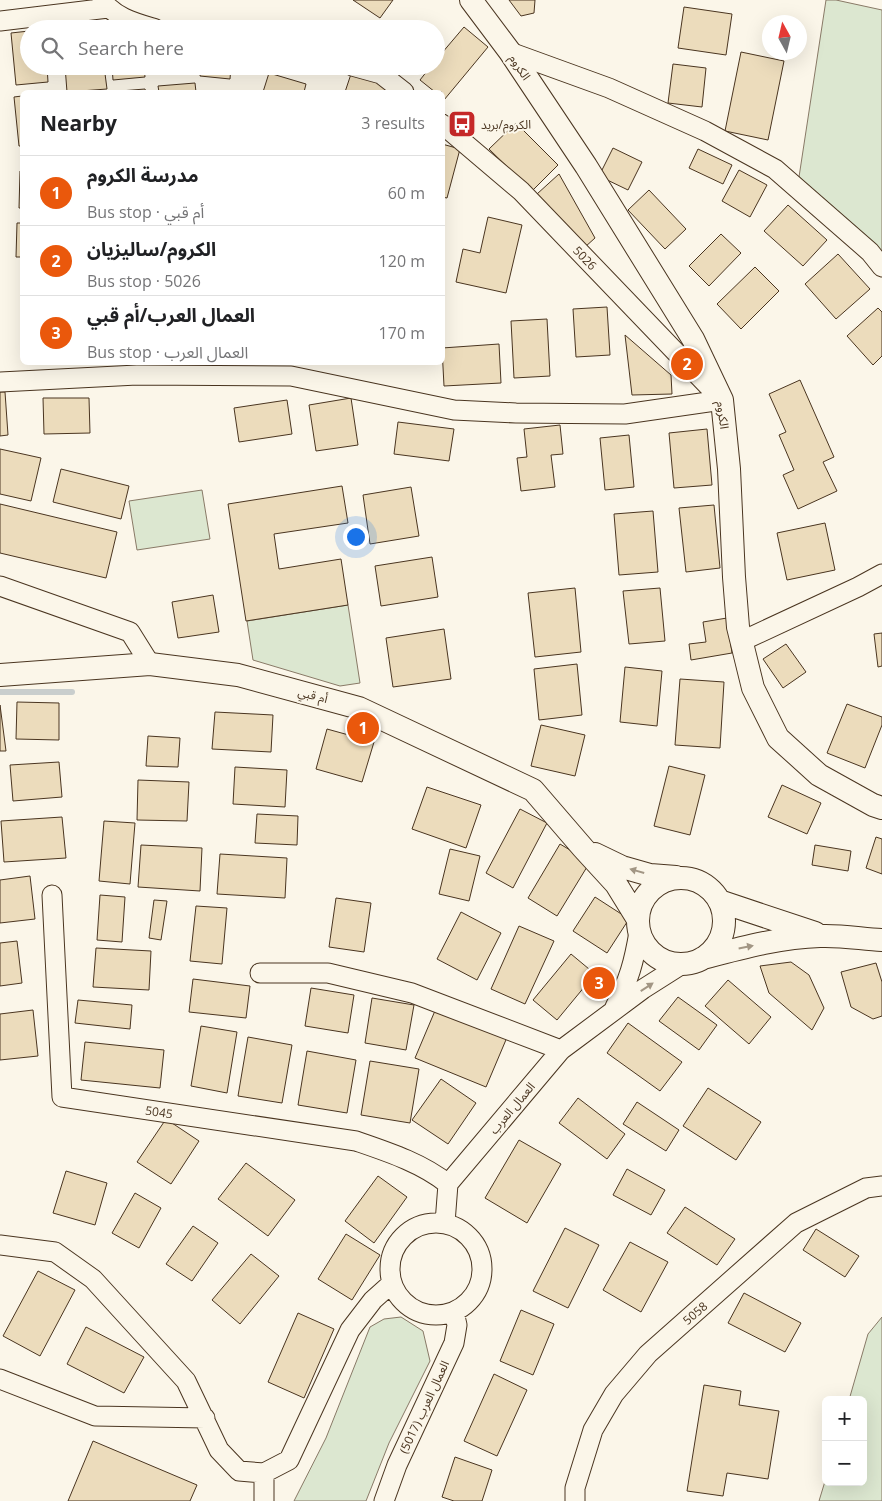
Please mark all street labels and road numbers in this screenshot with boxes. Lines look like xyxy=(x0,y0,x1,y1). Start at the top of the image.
street label: الكروم xyxy=(504,51,535,84)
street label: 5026 xyxy=(569,242,601,274)
street label: الكروم xyxy=(712,400,733,430)
street label: أم قبي xyxy=(296,683,330,709)
street label: العمال العرب xyxy=(485,1078,539,1138)
street label: 5045 xyxy=(144,1102,174,1122)
street label: 5058 xyxy=(679,1297,711,1328)
street label: العمال العرب (5017) xyxy=(395,1358,453,1456)

